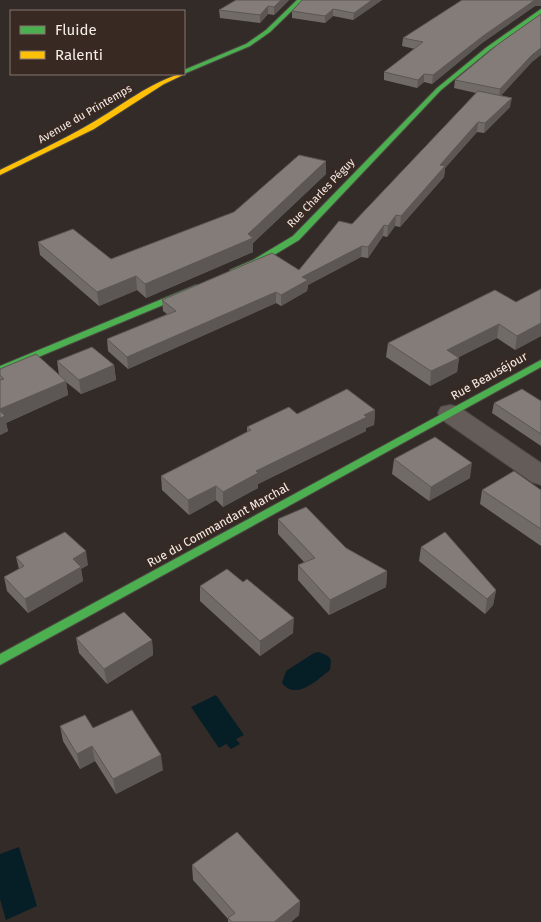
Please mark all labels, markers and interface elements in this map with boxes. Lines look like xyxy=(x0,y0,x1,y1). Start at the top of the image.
legend xyxy=(10,10,185,75)
text: Fluide xyxy=(55,21,97,39)
text: Ralenti xyxy=(55,46,103,64)
street label: Avenue du Printemps xyxy=(36,82,134,146)
street label: Rue Charles Péguy xyxy=(285,155,358,230)
street label: Rue Beauséjour xyxy=(448,349,530,403)
street label: Rue du Commandant Marchal xyxy=(145,480,292,570)

